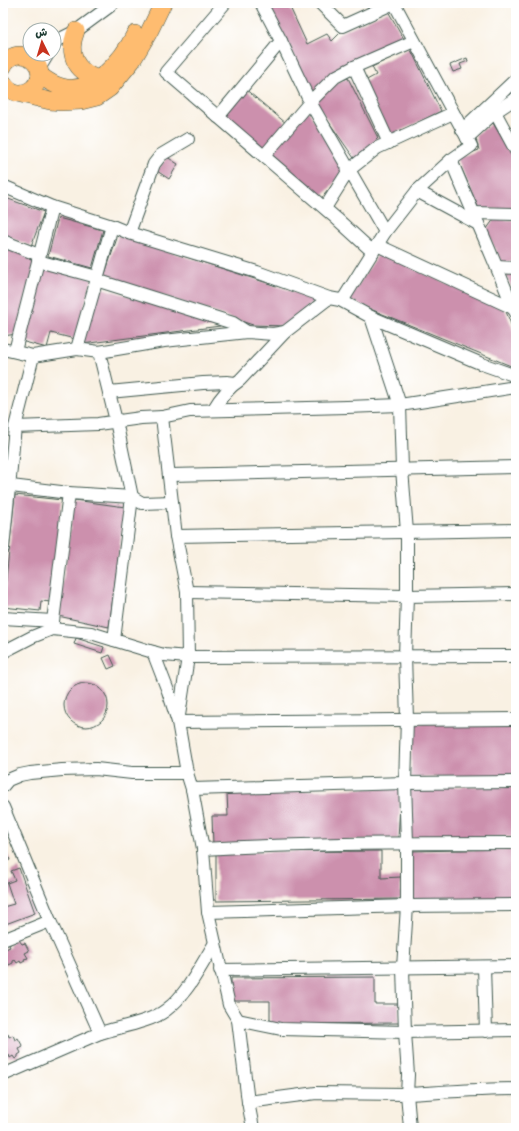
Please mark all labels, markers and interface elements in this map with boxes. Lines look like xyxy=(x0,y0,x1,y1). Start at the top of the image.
north arrow xyxy=(22,22,62,62)
text: ش xyxy=(34,24,48,40)

